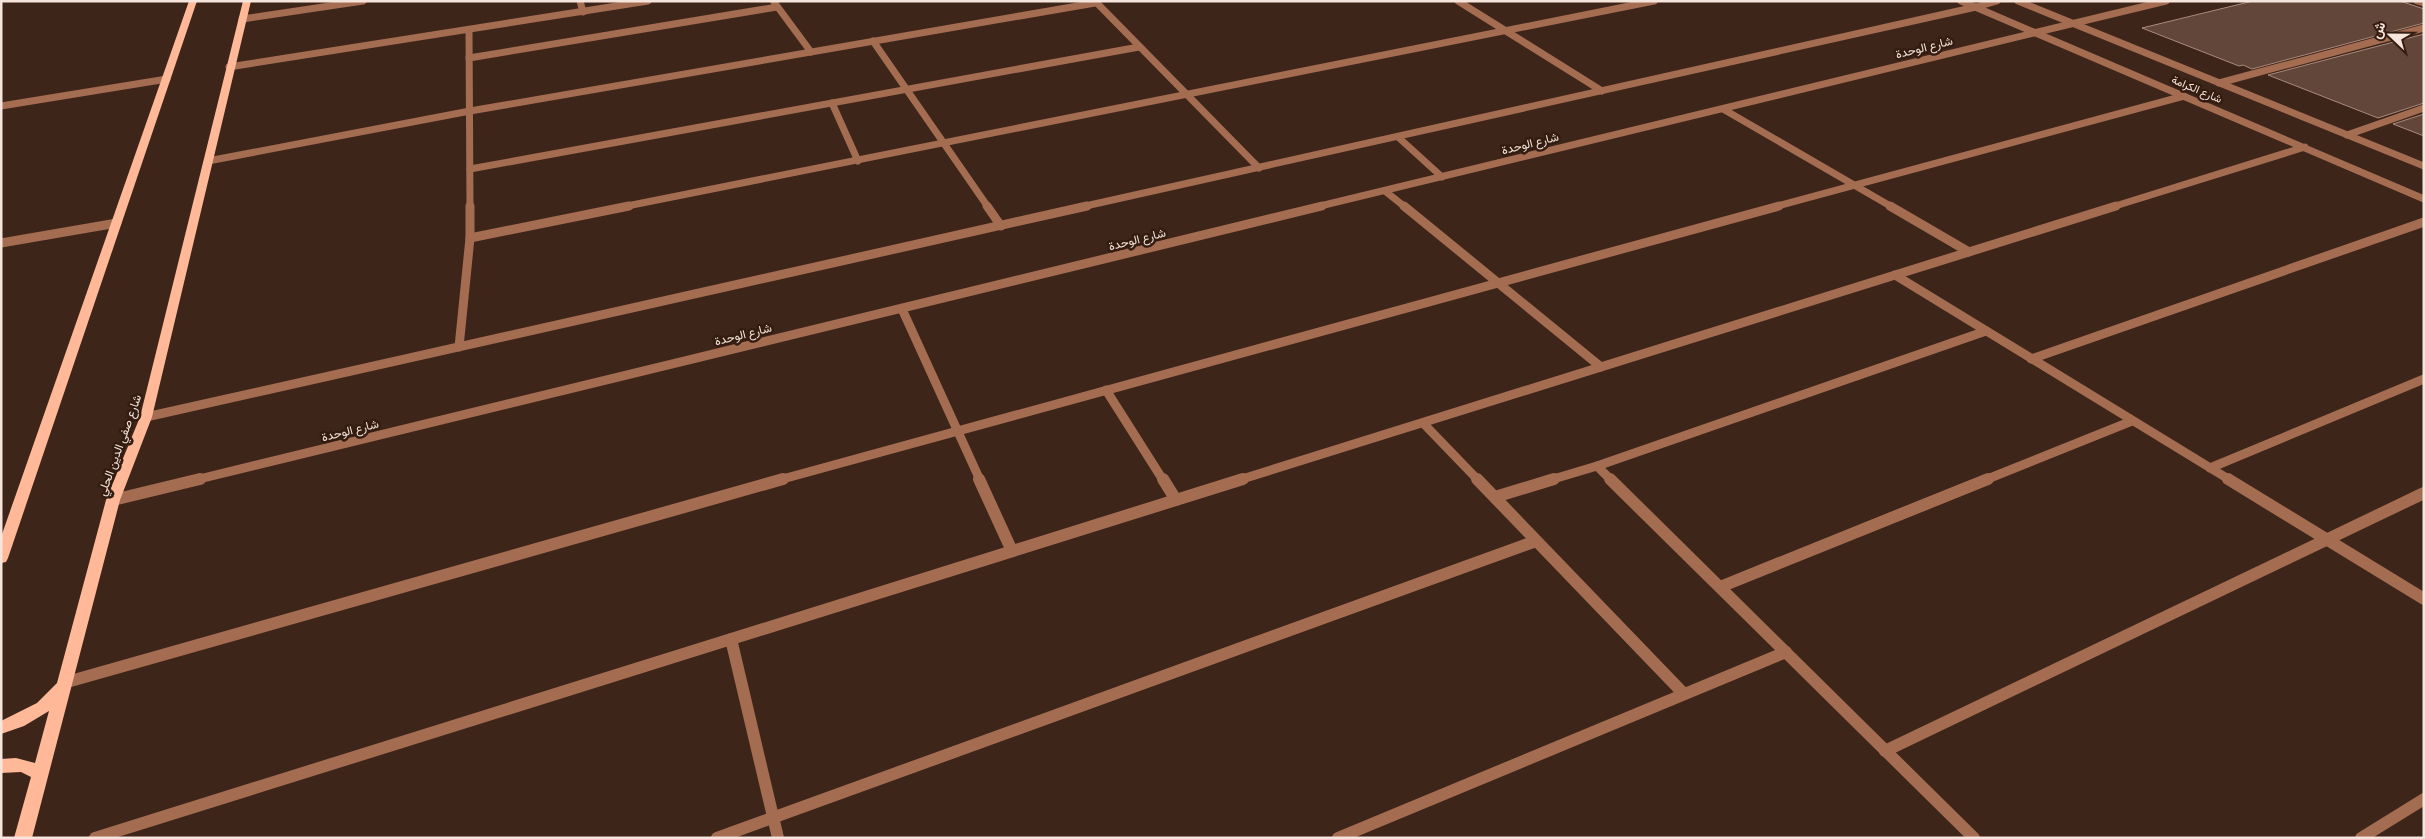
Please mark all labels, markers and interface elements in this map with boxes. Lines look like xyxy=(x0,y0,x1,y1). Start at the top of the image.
north arrow xyxy=(2365,10,2415,60)
text: ش xyxy=(2366,19,2390,41)
street label: شارع الوحدة xyxy=(1894,33,1955,63)
street label: شارع الكرامة xyxy=(2169,72,2225,107)
street label: شارع الوحدة xyxy=(1500,129,1561,159)
street label: شارع الوحدة xyxy=(1107,225,1168,255)
street label: شارع الوحدة xyxy=(713,320,774,350)
street label: شارع صفي الدين الحلي xyxy=(94,392,147,499)
street label: شارع الوحدة xyxy=(320,416,381,446)

